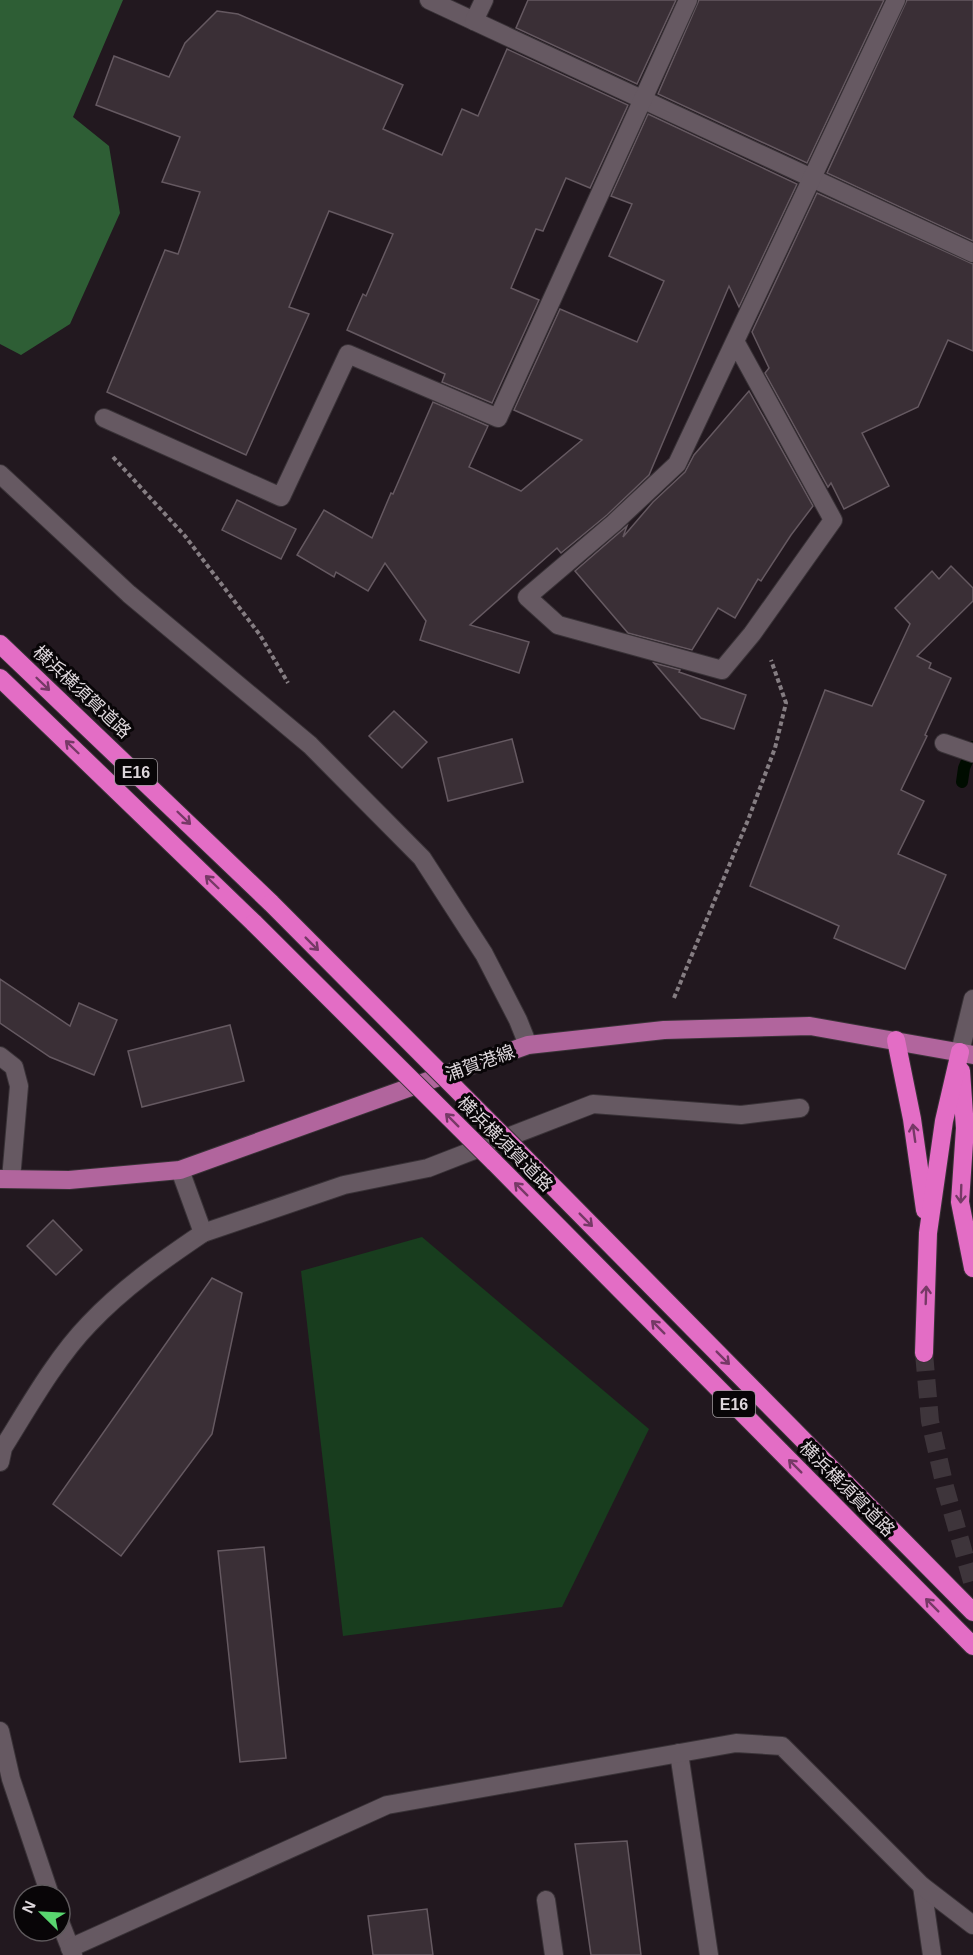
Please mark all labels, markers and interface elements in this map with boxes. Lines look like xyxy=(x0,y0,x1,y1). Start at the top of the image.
street label: 横浜横須賀道路 xyxy=(29,642,135,742)
one-way arrow xyxy=(35,676,50,690)
one-way arrow xyxy=(64,740,79,754)
road number: E16 xyxy=(115,759,157,785)
one-way arrow xyxy=(176,811,191,826)
one-way arrow xyxy=(204,875,219,890)
one-way arrow xyxy=(304,936,319,951)
street label: 浦賀港線 xyxy=(443,1041,517,1085)
street label: 横浜横須賀道路 xyxy=(453,1092,557,1196)
one-way arrow xyxy=(445,1113,460,1128)
one-way arrow xyxy=(909,1124,920,1144)
one-way arrow xyxy=(513,1181,528,1196)
one-way arrow xyxy=(956,1183,967,1203)
one-way arrow xyxy=(578,1212,593,1227)
one-way arrow xyxy=(920,1285,931,1305)
one-way arrow xyxy=(650,1320,665,1335)
one-way arrow xyxy=(716,1351,730,1366)
road number: E16 xyxy=(713,1391,755,1417)
street label: 横浜横須賀道路 xyxy=(795,1437,899,1541)
one-way arrow xyxy=(788,1458,802,1473)
one-way arrow xyxy=(925,1597,939,1612)
north arrow xyxy=(12,1883,72,1943)
text: N xyxy=(19,1898,39,1916)

